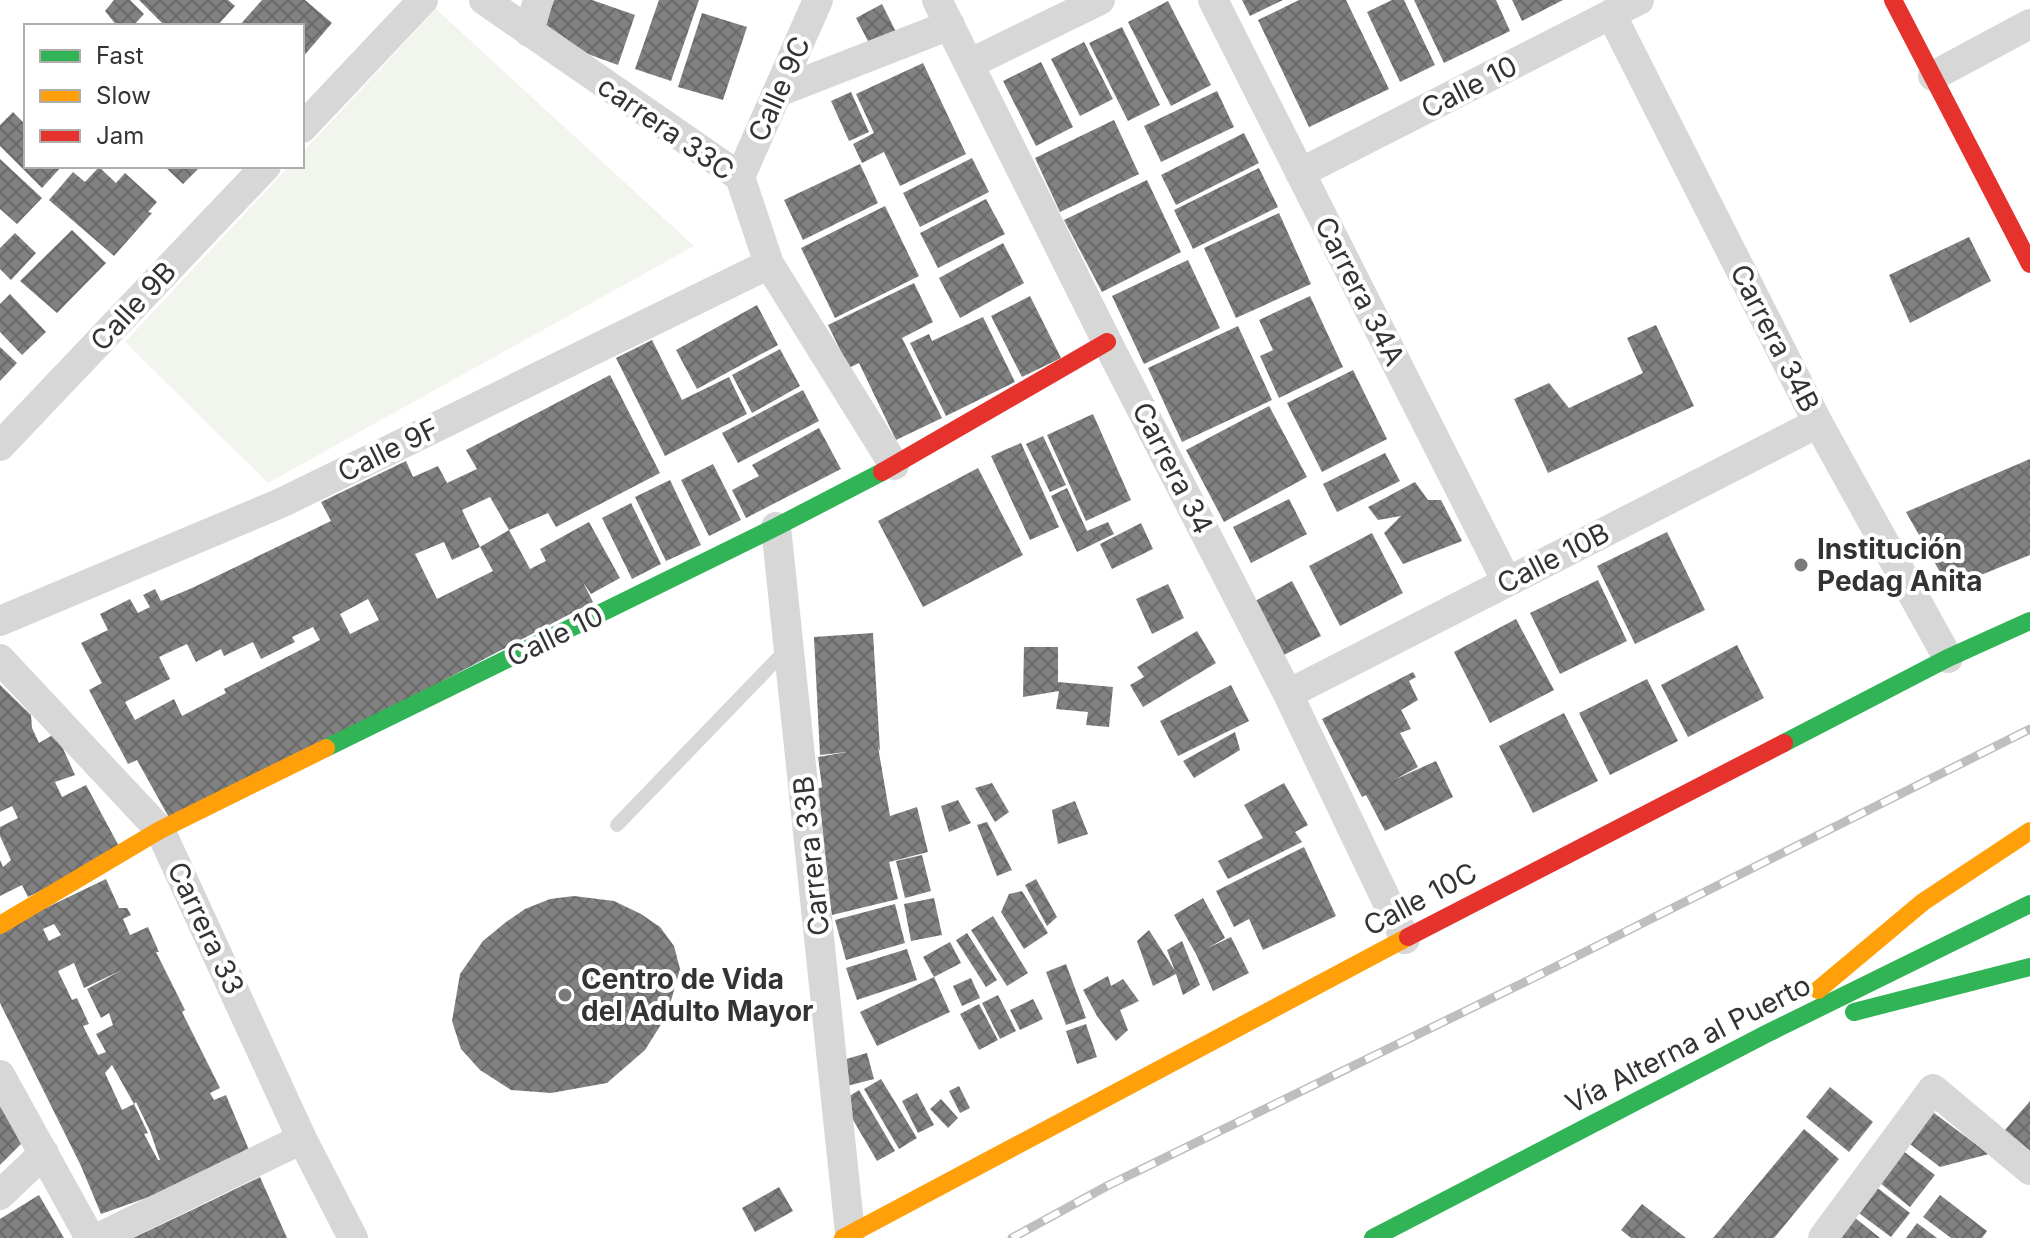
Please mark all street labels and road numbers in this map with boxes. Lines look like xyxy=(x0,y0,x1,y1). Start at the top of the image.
street label: Calle 9C xyxy=(741,31,817,147)
street label: Calle 10 xyxy=(1415,48,1523,126)
street label: carrera 33C xyxy=(591,69,741,187)
street label: Carrera 34A xyxy=(1308,211,1412,371)
street label: Calle 9B xyxy=(83,254,183,358)
street label: Carrera 34B xyxy=(1723,258,1827,418)
street label: Carrera 34 xyxy=(1125,397,1221,539)
street label: Calle 9F xyxy=(332,411,444,489)
street label: Calle 10B xyxy=(1491,515,1615,601)
street label: Calle 10 xyxy=(501,598,609,674)
street label: Carrera 33B xyxy=(786,774,836,938)
street label: Calle 10C xyxy=(1358,855,1482,943)
street label: Carrera 33 xyxy=(161,856,251,1000)
street label: Vía Alterna al Puerto xyxy=(1560,967,1816,1121)

